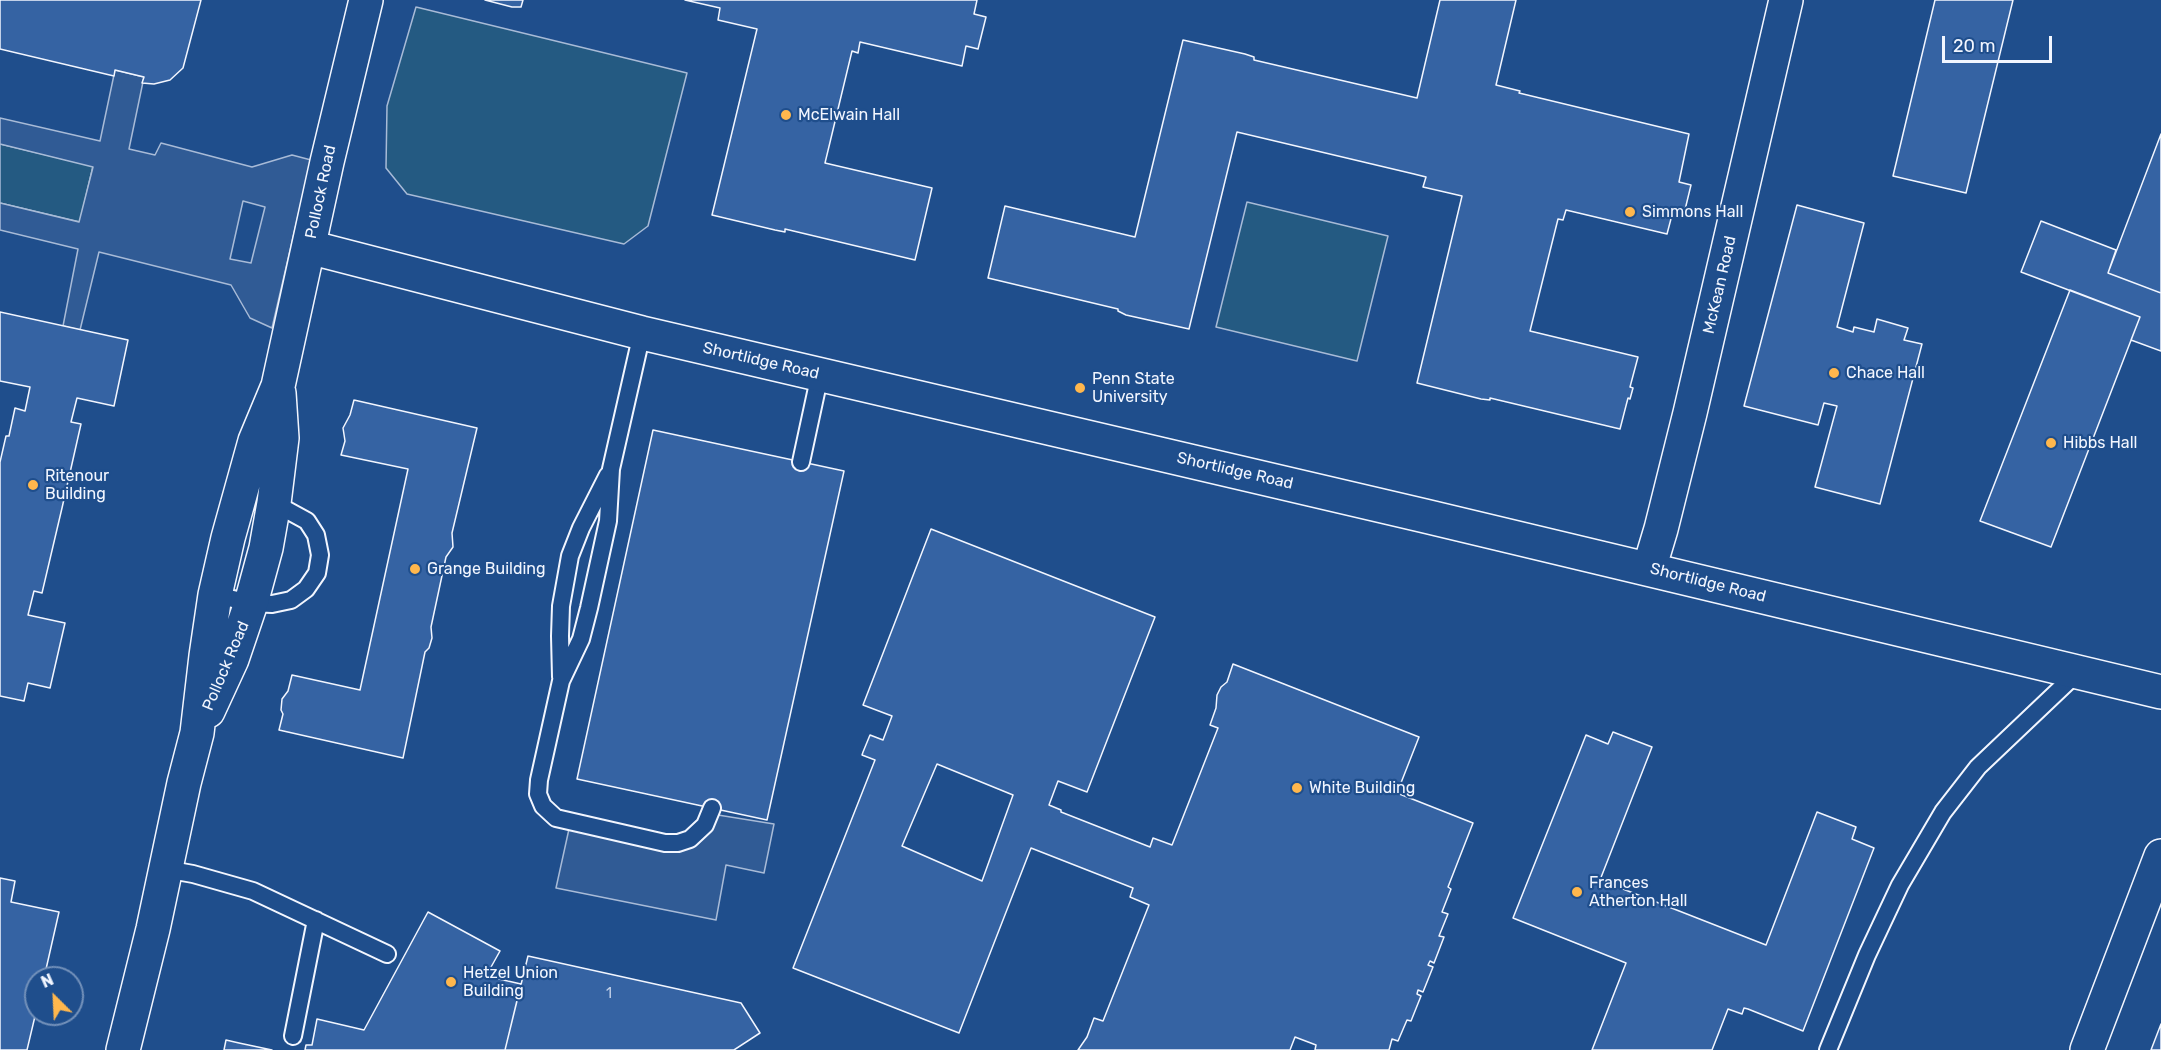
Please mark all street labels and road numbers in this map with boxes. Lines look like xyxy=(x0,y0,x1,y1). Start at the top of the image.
street label: Pollock Road xyxy=(302,143,340,241)
street label: McKean Road xyxy=(1699,234,1741,336)
street label: Shortlidge Road xyxy=(701,338,821,384)
street label: Shortlidge Road xyxy=(1175,448,1295,494)
street label: Shortlidge Road xyxy=(1648,559,1768,607)
street label: Pollock Road xyxy=(199,618,253,714)

